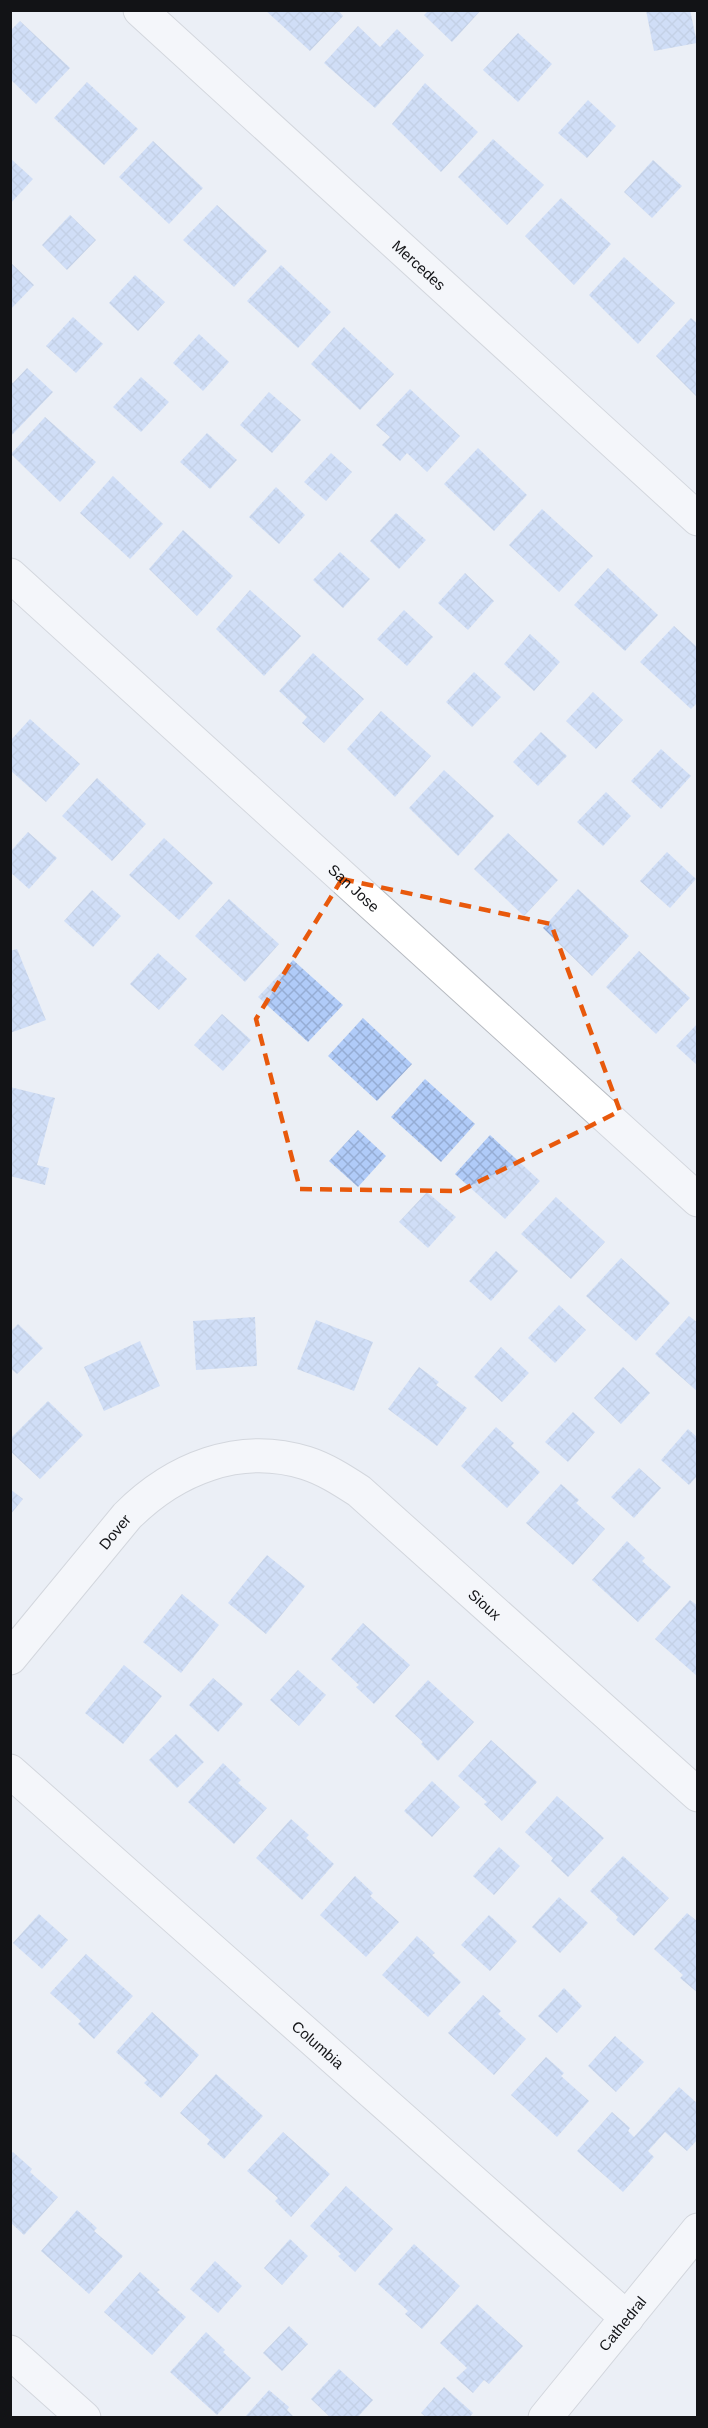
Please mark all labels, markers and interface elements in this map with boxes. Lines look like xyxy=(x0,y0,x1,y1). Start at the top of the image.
street label: Mercedes xyxy=(389,236,449,293)
street label: San Jose xyxy=(325,860,383,915)
street label: Dover xyxy=(95,1511,134,1552)
street label: Sioux xyxy=(465,1585,505,1623)
street label: Columbia xyxy=(289,2017,348,2072)
street label: Cathedral xyxy=(595,2293,649,2354)

